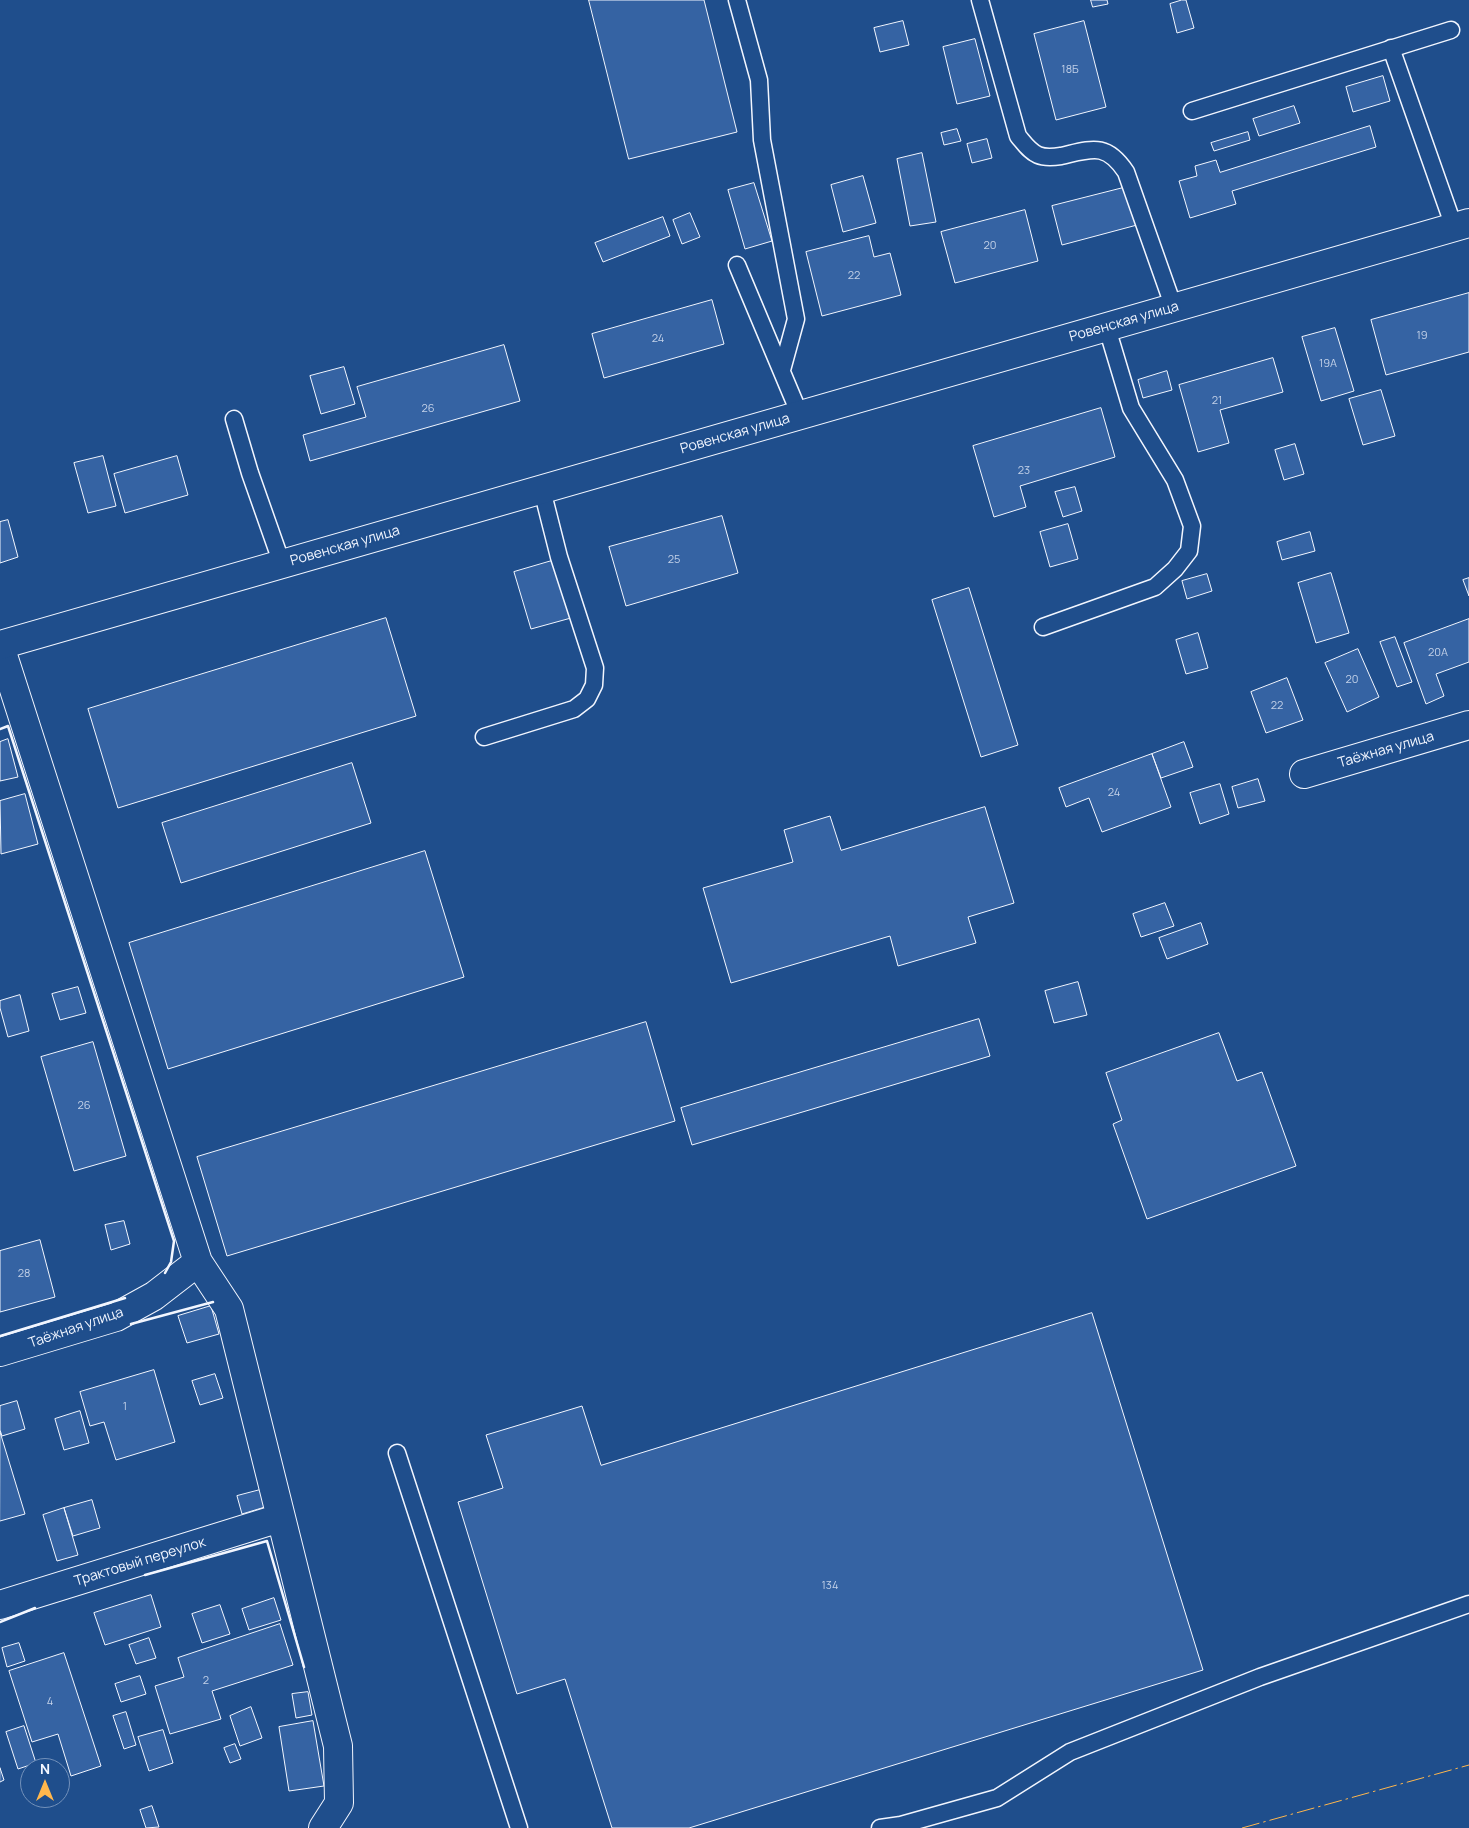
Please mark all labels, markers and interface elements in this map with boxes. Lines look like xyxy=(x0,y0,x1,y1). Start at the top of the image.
house number: 18Б xyxy=(1061,63,1079,77)
house number: 20 xyxy=(984,239,996,253)
house number: 22 xyxy=(848,269,860,283)
street label: Ровенская улица xyxy=(1067,298,1181,346)
house number: 19 xyxy=(1416,329,1428,343)
house number: 24 xyxy=(652,332,664,346)
house number: 19А xyxy=(1319,357,1337,371)
house number: 21 xyxy=(1212,394,1222,408)
house number: 26 xyxy=(421,402,435,416)
street label: Ровенская улица xyxy=(678,410,792,458)
house number: 23 xyxy=(1018,464,1030,478)
street label: Ровенская улица xyxy=(288,522,402,570)
house number: 25 xyxy=(668,553,680,567)
house number: 20А xyxy=(1428,646,1448,660)
house number: 20 xyxy=(1346,673,1358,687)
house number: 22 xyxy=(1271,699,1283,713)
street label: Таёжная улица xyxy=(1336,728,1436,772)
house number: 24 xyxy=(1108,786,1120,800)
house number: 26 xyxy=(77,1099,91,1113)
house number: 28 xyxy=(18,1267,30,1281)
street label: Таёжная улица xyxy=(26,1304,126,1352)
house number: 1 xyxy=(123,1400,127,1414)
street label: Трактовый переулок xyxy=(72,1534,208,1590)
house number: 134 xyxy=(822,1579,838,1593)
house number: 2 xyxy=(203,1674,209,1688)
house number: 4 xyxy=(47,1695,53,1709)
north arrow xyxy=(20,1758,70,1808)
text: N xyxy=(40,1759,50,1778)

